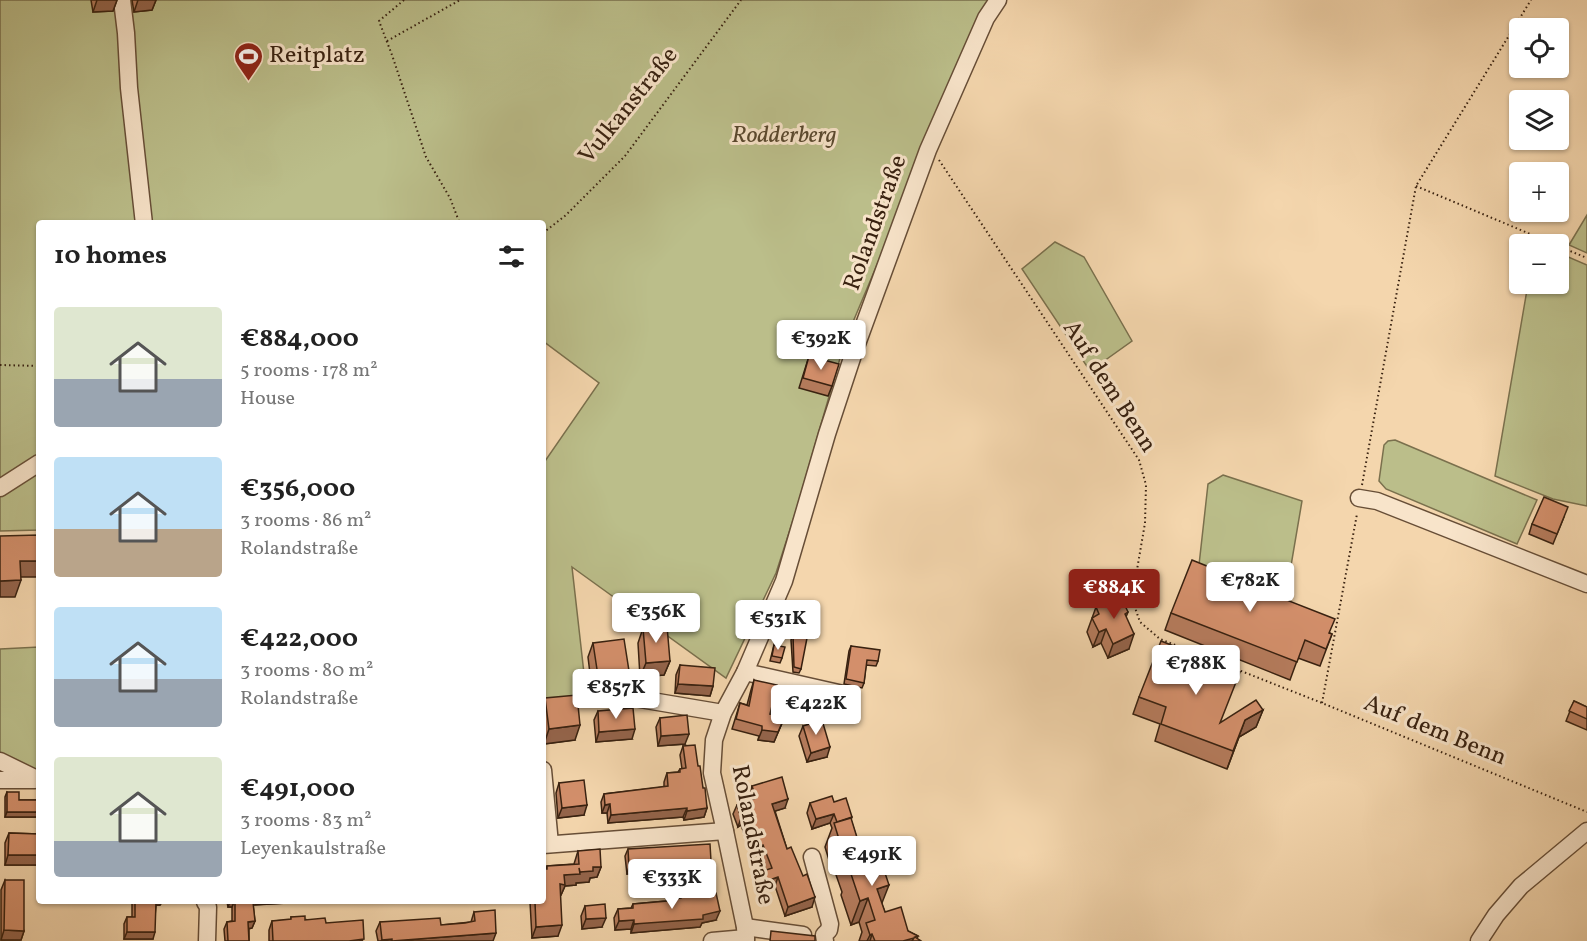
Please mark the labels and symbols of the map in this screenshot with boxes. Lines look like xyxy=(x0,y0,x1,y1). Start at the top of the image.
place label: Reitplatz xyxy=(269,39,365,73)
sports icon: Reitplatz xyxy=(232,40,264,82)
street label: Vulkanstraße xyxy=(571,40,687,172)
park label: Rodderberg xyxy=(732,119,837,153)
street label: Rolandstraße xyxy=(836,151,916,295)
street label: Auf dem Benn xyxy=(1054,314,1164,460)
pin: €392K xyxy=(779,320,863,371)
pin: €782K xyxy=(1208,562,1292,613)
pin: €884K xyxy=(1072,569,1156,620)
pin: €356K xyxy=(614,593,698,644)
pin: €531K xyxy=(736,600,820,651)
pin: €788K xyxy=(1154,645,1238,696)
pin: €857K xyxy=(574,669,658,720)
pin: €422K xyxy=(774,685,858,736)
street label: Auf dem Benn xyxy=(1358,687,1512,775)
street label: Rolandstraße xyxy=(722,762,782,908)
pin: €491K xyxy=(830,836,914,887)
pin: €333K xyxy=(630,859,714,910)

